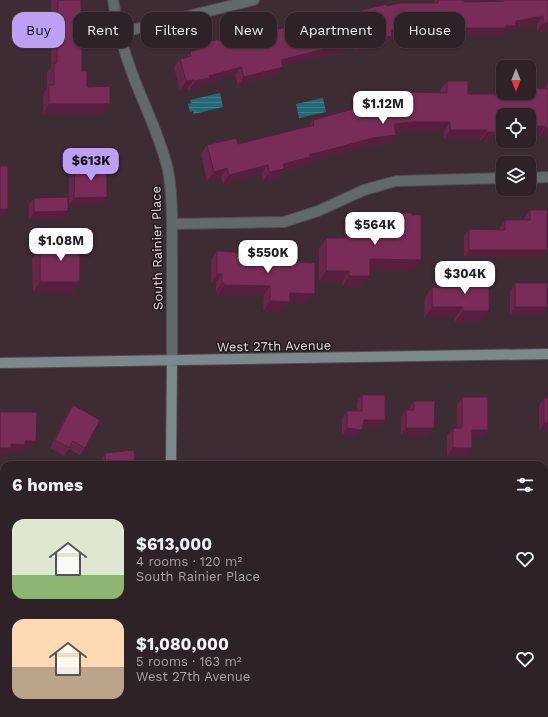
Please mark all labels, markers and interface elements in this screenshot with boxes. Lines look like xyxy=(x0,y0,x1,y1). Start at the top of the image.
chip: Buy xyxy=(12,12,65,48)
chip: Rent xyxy=(73,12,133,48)
chip: Filters xyxy=(141,12,212,48)
chip: New xyxy=(220,12,277,48)
chip: Apartment xyxy=(285,12,386,48)
chip: House xyxy=(394,12,465,48)
north arrow xyxy=(496,60,536,100)
map controls xyxy=(496,60,536,196)
pin: $1.12M xyxy=(350,91,416,125)
text: $1.12M xyxy=(362,96,404,111)
button: locate xyxy=(496,108,536,148)
pin: $613K xyxy=(63,148,119,182)
text: $613K xyxy=(72,153,110,168)
button: layers xyxy=(496,156,536,196)
street label: South Rainier Place xyxy=(148,186,166,310)
pin: $564K xyxy=(347,212,403,246)
text: $564K xyxy=(354,217,396,232)
pin: $1.08M xyxy=(28,228,94,262)
text: $1.08M xyxy=(38,233,84,248)
pin: $550K xyxy=(240,240,296,274)
text: $550K xyxy=(248,245,288,260)
pin: $304K xyxy=(437,261,493,295)
text: $304K xyxy=(444,266,486,281)
street label: West 27th Avenue xyxy=(217,338,331,354)
icon: filters xyxy=(514,474,536,496)
text: 6 homes xyxy=(12,475,83,495)
text: $613,000 xyxy=(136,534,212,554)
icon: home xyxy=(44,535,92,583)
icon: heart xyxy=(514,548,536,570)
text: 4 rooms · 120 m² xyxy=(136,554,242,569)
text: South Rainier Place xyxy=(136,569,260,584)
text: $1,080,000 xyxy=(136,634,229,654)
icon: home xyxy=(44,635,92,683)
icon: heart xyxy=(514,648,536,670)
text: 5 rooms · 163 m² xyxy=(136,654,242,669)
text: West 27th Avenue xyxy=(136,669,250,684)

